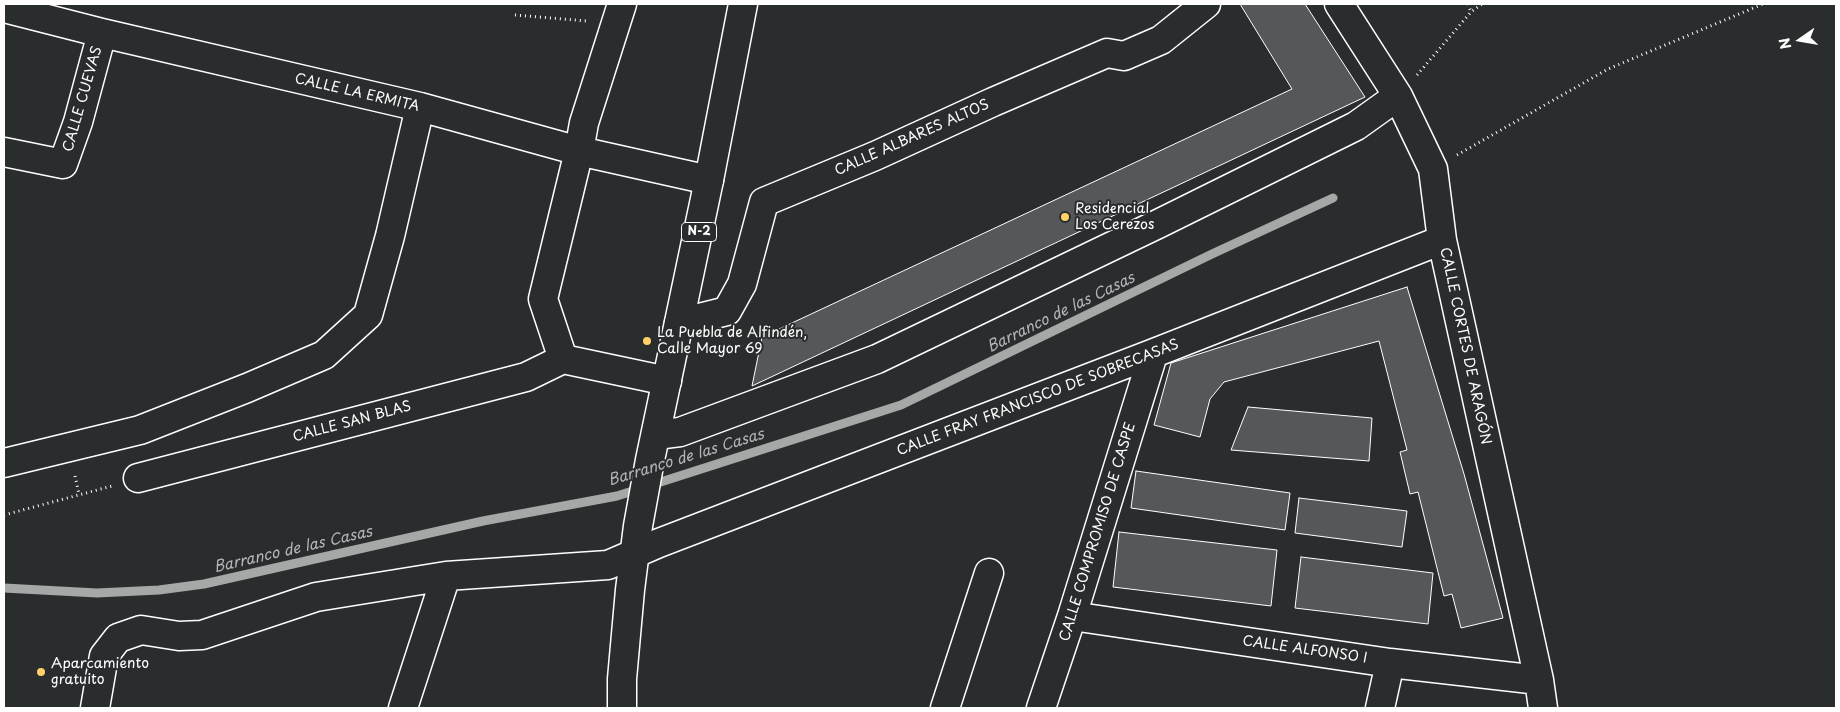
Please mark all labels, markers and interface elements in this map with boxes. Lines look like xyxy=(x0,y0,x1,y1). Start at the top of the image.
north arrow xyxy=(1775,15,1825,65)
text: N xyxy=(1773,36,1796,51)
street label: CALLE CUEVAS xyxy=(60,44,106,154)
street label: CALLE LA ERMITA xyxy=(293,70,421,116)
street label: CALLE ALBARES ALTOS xyxy=(832,96,992,180)
place label: Residencial Los Cerezos xyxy=(1075,201,1154,233)
marker: Residencial Los Cerezos xyxy=(1059,211,1071,223)
road number: N-2 xyxy=(682,222,716,242)
street label: CALLE CORTES DE ARAGÓN xyxy=(1436,246,1494,446)
water label: Barranco de las Casas xyxy=(984,269,1138,357)
place label: La Puebla de Alfindén, Calle Mayor 69 xyxy=(657,325,807,358)
marker: La Puebla de Alfindén, Calle Mayor 69 xyxy=(641,335,653,347)
street label: CALLE FRAY FRANCISCO DE SOBRECASAS xyxy=(895,336,1181,460)
street label: CALLE SAN BLAS xyxy=(291,398,413,446)
street label: CALLE COMPROMISO DE CASPE xyxy=(1057,420,1139,644)
water label: Barranco de las Casas xyxy=(606,426,766,490)
water label: Barranco de las Casas xyxy=(212,523,374,577)
street label: CALLE ALFONSO I xyxy=(1241,633,1369,667)
place label: Aparcamiento gratuito xyxy=(51,656,149,689)
marker: Aparcamiento gratuito xyxy=(35,666,47,678)

